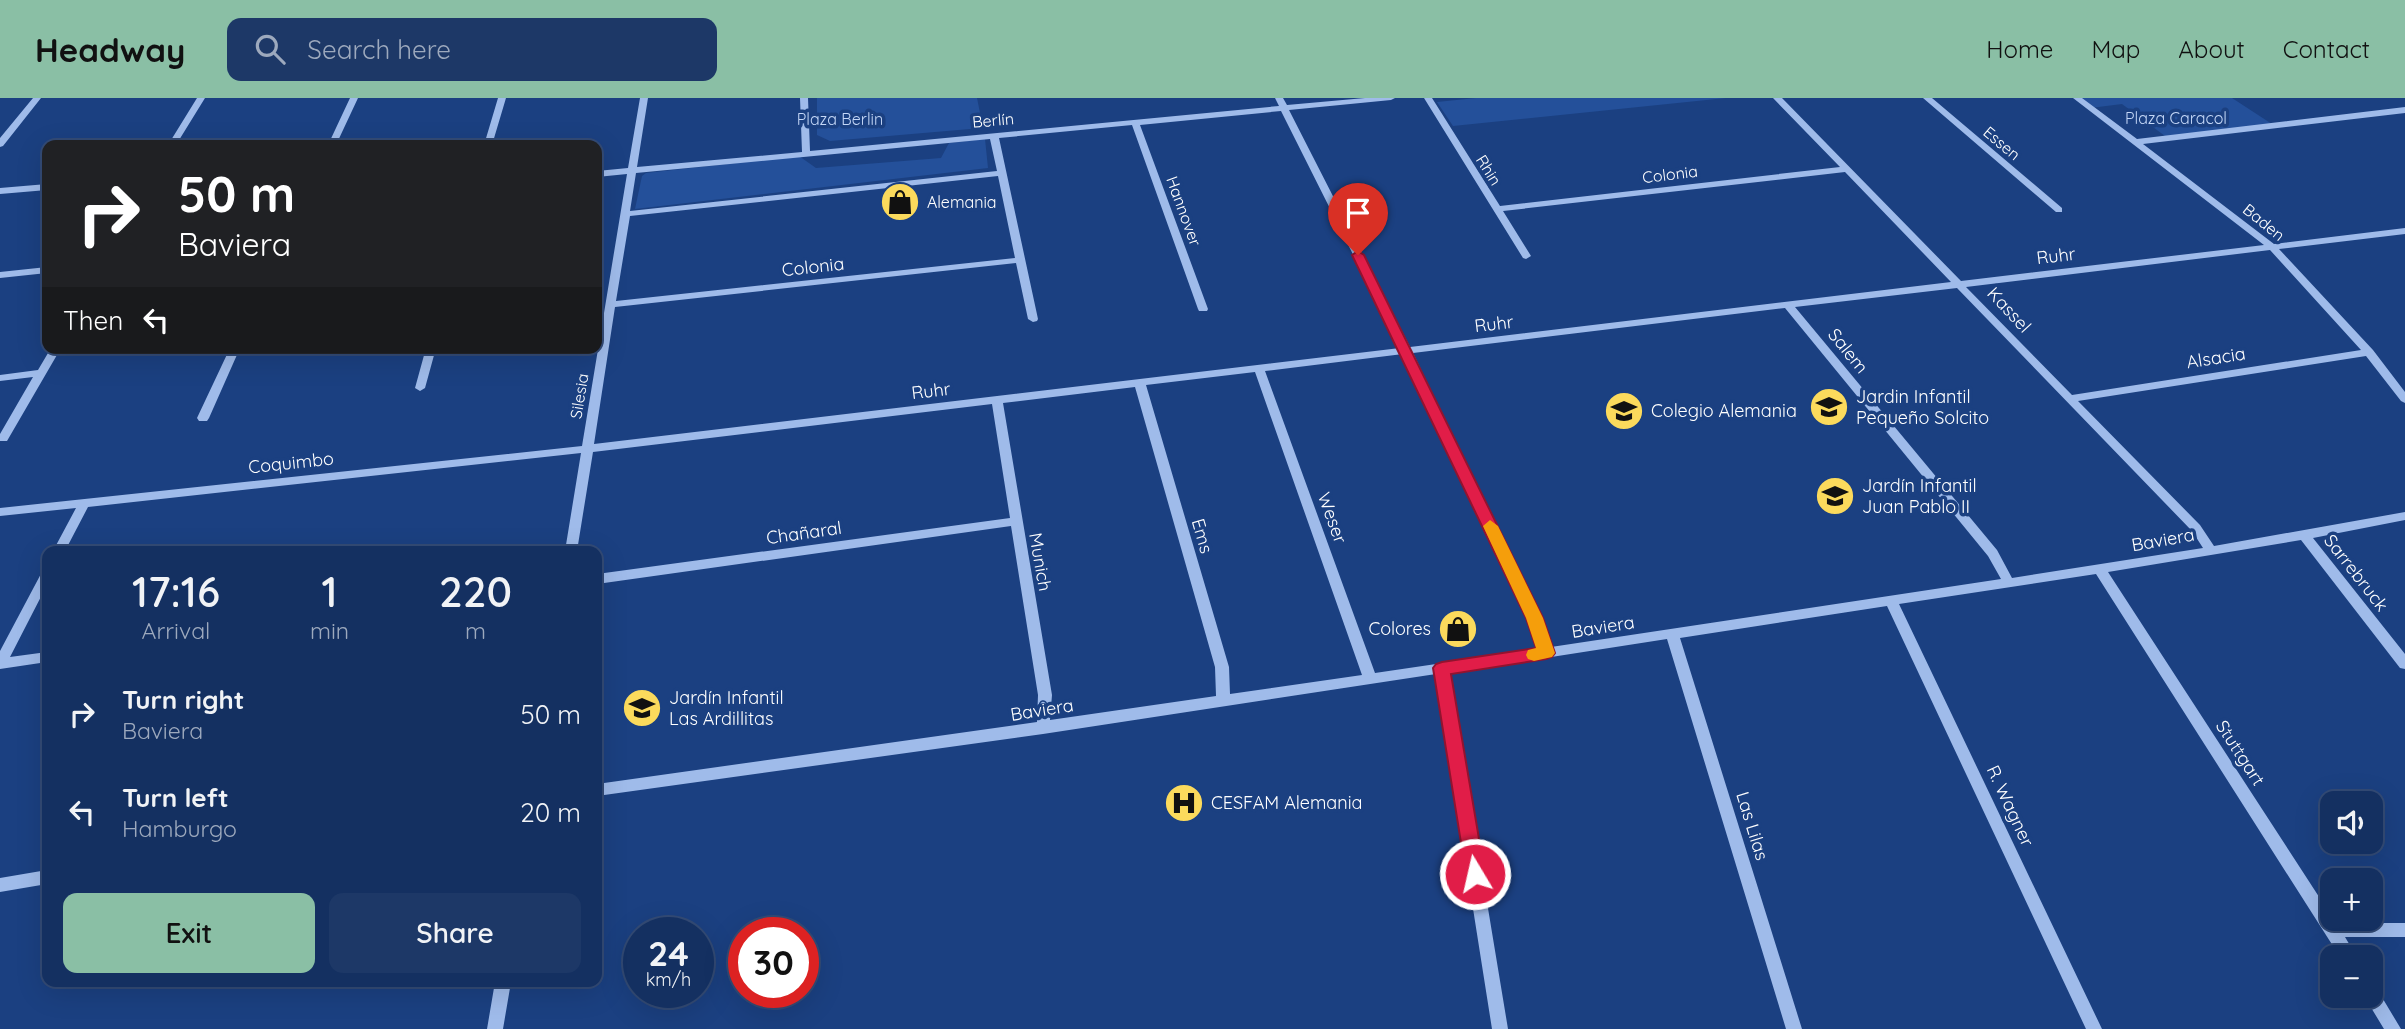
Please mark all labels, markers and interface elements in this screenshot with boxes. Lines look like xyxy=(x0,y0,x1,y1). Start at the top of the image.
search box xyxy=(227,18,717,81)
text: Headway xyxy=(35,29,185,70)
icon: search xyxy=(251,30,289,68)
text: Search here xyxy=(307,33,451,66)
text: Home xyxy=(1986,34,2053,64)
text: Map xyxy=(2091,34,2140,64)
text: About xyxy=(2178,34,2245,64)
text: Contact xyxy=(2283,34,2370,64)
street label: Berlín xyxy=(971,108,1015,132)
park label: Plaza Caracol xyxy=(2125,108,2227,128)
park label: Plaza Berlin xyxy=(797,109,883,129)
street label: Essen xyxy=(1979,122,2025,164)
street label: Rhin xyxy=(1472,151,1506,189)
street label: Colonia xyxy=(1641,161,1699,187)
text: 50 m xyxy=(178,163,295,224)
icon: right xyxy=(63,168,154,259)
street label: Hannover xyxy=(1162,173,1206,249)
shop icon: Alemania xyxy=(879,181,921,223)
pin xyxy=(1328,183,1388,255)
place label: Alemania xyxy=(927,192,997,212)
icon: arrive xyxy=(1339,194,1377,232)
street label: Baden xyxy=(2239,199,2289,245)
text: Baviera xyxy=(178,224,291,264)
street label: Ruhr xyxy=(2035,242,2077,269)
street label: Colonia xyxy=(781,252,845,281)
street label: Kassel xyxy=(1982,282,2036,337)
icon: left xyxy=(137,301,175,339)
text: Then xyxy=(63,304,123,337)
street label: Ruhr xyxy=(1473,310,1515,337)
street label: Salem xyxy=(1823,323,1874,378)
street label: Alsacia xyxy=(2185,342,2247,374)
street label: Silesia xyxy=(566,372,592,420)
street label: Ruhr xyxy=(910,377,952,404)
place label: Jardin Infantil Pequeño Solcito xyxy=(1856,385,1989,429)
school or university icon: Jardin Infantil Pequeño Solcito xyxy=(1808,386,1850,428)
school or university icon: Colegio Alemania xyxy=(1603,390,1645,432)
place label: Colegio Alemania xyxy=(1651,399,1797,422)
street label: Coquimbo xyxy=(247,447,335,478)
place label: Jardín Infantil Juan Pablo II xyxy=(1862,474,1977,518)
school or university icon: Jardín Infantil Juan Pablo II xyxy=(1814,475,1856,517)
street label: Weser xyxy=(1313,489,1352,547)
street label: Chañaral xyxy=(765,516,843,549)
street label: Ems xyxy=(1187,516,1218,556)
street label: Baviera xyxy=(2130,523,2196,556)
street label: Sarrebruck xyxy=(2319,529,2394,616)
street label: Munich xyxy=(1024,531,1057,593)
text: 17:16 xyxy=(132,565,220,618)
text: 1 xyxy=(321,565,338,618)
text: 220 xyxy=(439,565,512,618)
shop icon: Colores xyxy=(1437,608,1479,650)
street label: Baviera xyxy=(1570,610,1636,643)
text: Arrival xyxy=(142,616,210,645)
text: min xyxy=(310,616,349,645)
text: m xyxy=(465,616,486,645)
place label: Colores xyxy=(1368,617,1431,640)
text: Turn right xyxy=(122,683,244,716)
place label: Jardín Infantil Las Ardillitas xyxy=(669,686,784,730)
school or university icon: Jardín Infantil Las Ardillitas xyxy=(621,687,663,729)
street label: Baviera xyxy=(1009,693,1075,726)
icon: right xyxy=(63,695,101,733)
text: 50 m xyxy=(521,698,581,731)
text: Baviera xyxy=(122,716,203,745)
street label: Stuttgart xyxy=(2211,716,2270,790)
street label: R. Wagner xyxy=(1982,761,2039,850)
text: Turn left xyxy=(122,781,229,814)
hospital icon: CESFAM Alemania xyxy=(1163,782,1205,824)
street label: Las Lilas xyxy=(1731,789,1774,863)
place label: CESFAM Alemania xyxy=(1211,791,1362,814)
map controls xyxy=(2320,791,2383,1008)
button: sound xyxy=(2320,791,2383,854)
icon: left xyxy=(63,793,101,831)
text: 20 m xyxy=(520,796,581,829)
text: Hamburgo xyxy=(122,814,237,843)
position arrow xyxy=(1438,837,1512,911)
button: + xyxy=(2320,868,2383,931)
button: Exit xyxy=(63,893,315,973)
button: Share xyxy=(329,893,581,973)
speed limit sign: 30 xyxy=(728,917,819,1008)
text: 24 xyxy=(648,931,689,975)
button: − xyxy=(2320,945,2383,1008)
text: km/h xyxy=(646,968,691,991)

